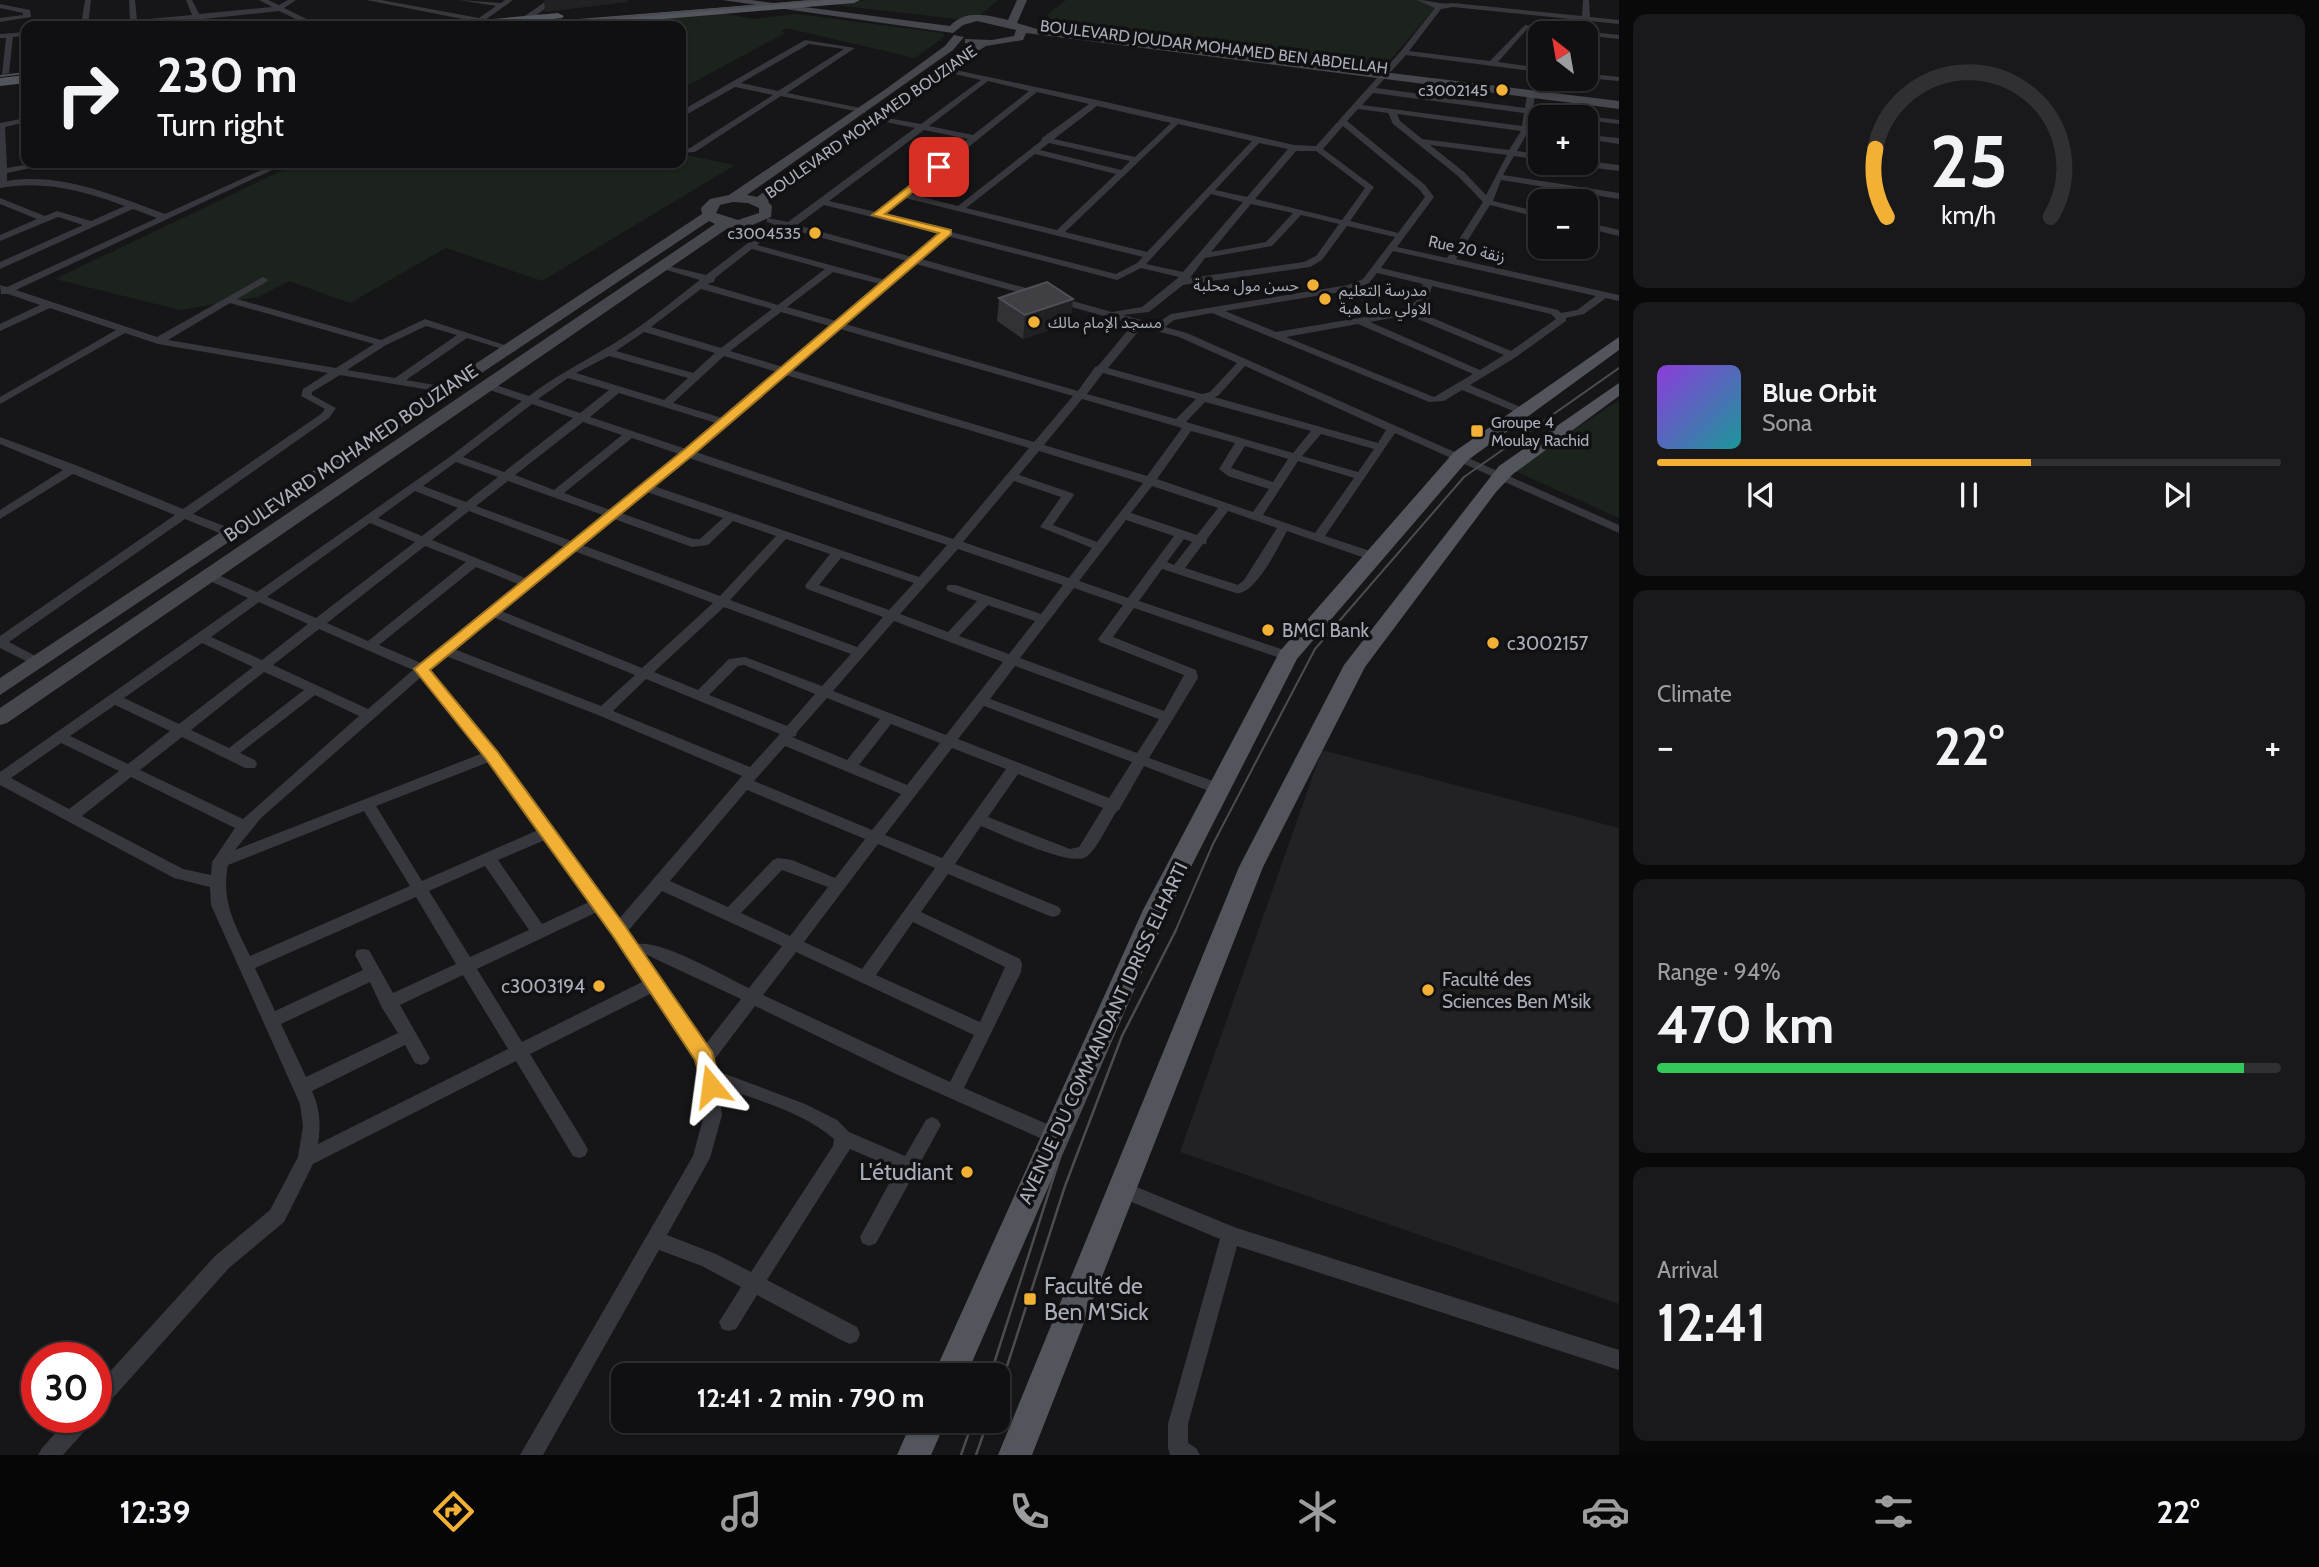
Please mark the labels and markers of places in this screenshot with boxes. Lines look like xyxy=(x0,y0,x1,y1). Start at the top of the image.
place label: c3002145 xyxy=(1418,81,1488,100)
marker: c3002145 xyxy=(1494,82,1510,98)
pin xyxy=(909,137,969,197)
place label: c3004535 xyxy=(728,224,801,243)
marker: c3004535 xyxy=(807,225,823,241)
place label: حسن مول محلبة xyxy=(1193,276,1299,296)
marker: حسن مول محلبة xyxy=(1305,277,1321,293)
place label: مدرسة التعليم الاولي ماما هبة xyxy=(1339,281,1431,320)
marker: مدرسة التعليم الاولي ماما هبة xyxy=(1317,291,1333,307)
place label: مسجد الإمام مالك xyxy=(1048,313,1162,335)
marker: مسجد الإمام مالك xyxy=(1026,314,1042,330)
place label: Groupe 4 Moulay Rachid xyxy=(1491,413,1589,450)
marker: Groupe 4 Moulay Rachid xyxy=(1469,423,1485,439)
place label: BMCI Bank xyxy=(1282,619,1370,642)
marker: BMCI Bank xyxy=(1260,622,1276,638)
place label: c3002157 xyxy=(1507,632,1589,655)
marker: c3002157 xyxy=(1485,635,1501,651)
place label: Faculté des Sciences Ben M'sik xyxy=(1442,968,1591,1013)
place label: c3003194 xyxy=(501,975,585,998)
marker: c3003194 xyxy=(591,978,607,994)
marker: Faculté des Sciences Ben M'sik xyxy=(1420,982,1436,998)
place label: L'étudiant xyxy=(859,1158,953,1186)
marker: L'étudiant xyxy=(959,1164,975,1180)
place label: Faculté de Ben M'Sick xyxy=(1044,1272,1149,1326)
marker: Faculté de Ben M'Sick xyxy=(1022,1291,1038,1307)

